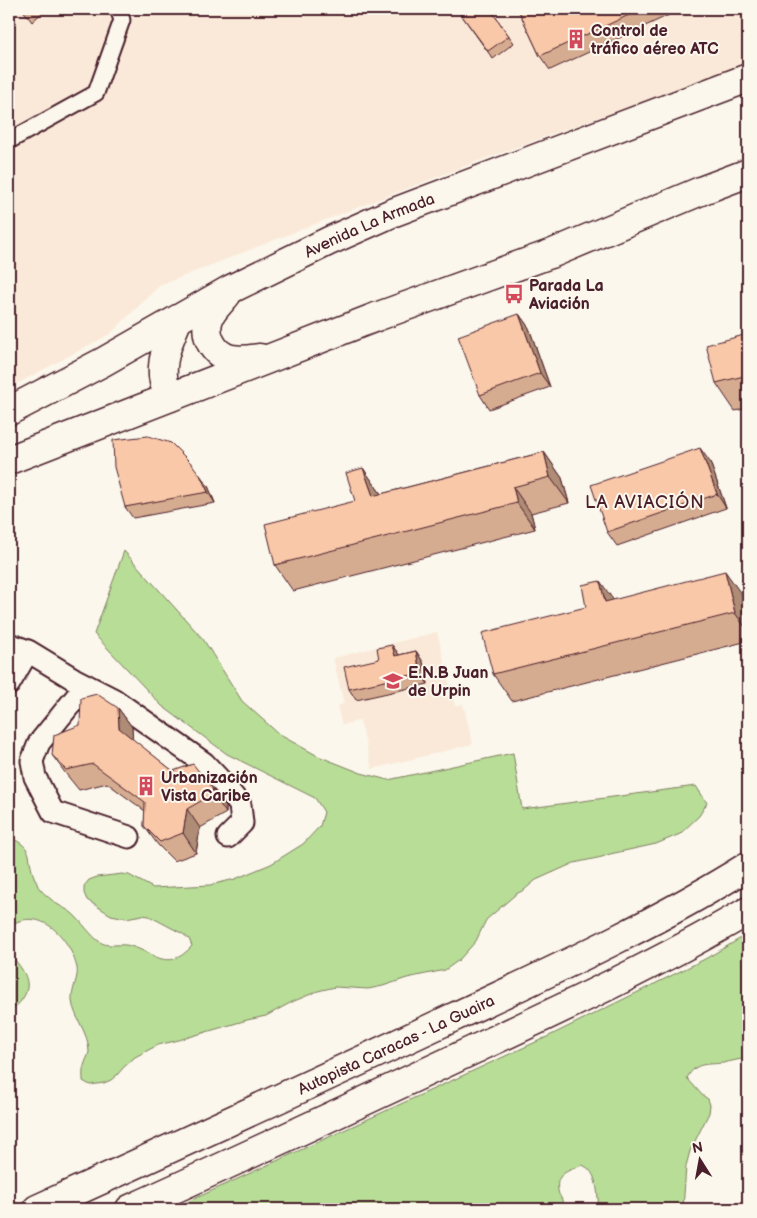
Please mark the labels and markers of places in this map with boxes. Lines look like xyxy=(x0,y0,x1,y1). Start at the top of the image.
place label: Control de tráfico aéreo ATC xyxy=(590,22,719,59)
building icon: Control de tráfico aéreo ATC xyxy=(565,28,587,50)
place label: Parada La Aviación xyxy=(528,277,604,314)
bus stop icon: Parada La Aviación xyxy=(503,283,525,305)
place label: E.N.B Juan de Urpin xyxy=(408,664,488,701)
school or university icon: E.N.B Juan de Urpin xyxy=(382,670,404,692)
place label: Urbanización Vista Caribe xyxy=(161,769,258,806)
building icon: Urbanización Vista Caribe xyxy=(135,775,157,797)

